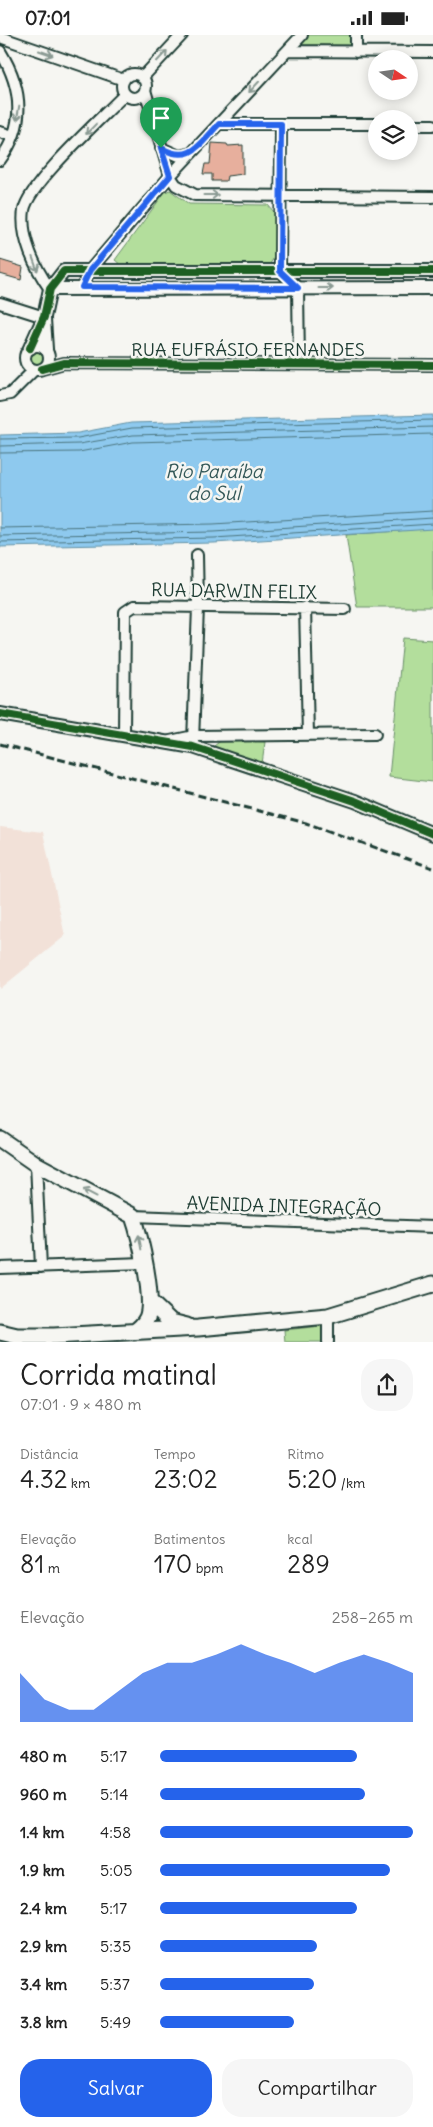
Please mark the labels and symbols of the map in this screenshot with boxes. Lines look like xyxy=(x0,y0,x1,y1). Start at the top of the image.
one-way arrow xyxy=(38,49,53,58)
one-way arrow xyxy=(156,50,168,63)
north arrow xyxy=(368,50,418,100)
one-way arrow xyxy=(248,81,260,93)
pin xyxy=(140,97,182,148)
one-way arrow xyxy=(12,105,22,121)
one-way arrow xyxy=(85,123,97,135)
one-way arrow xyxy=(202,190,219,200)
one-way arrow xyxy=(31,256,40,271)
one-way arrow xyxy=(318,283,334,293)
street label: RUA EUFRÁSIO FERNANDES xyxy=(131,338,365,361)
water label: Rio Paraíba do Sul xyxy=(165,459,264,505)
street label: RUA DARWIN FELIX xyxy=(151,578,318,604)
one-way arrow xyxy=(83,1188,98,1198)
street label: AVENIDA INTEGRAÇÃO xyxy=(186,1191,382,1221)
one-way arrow xyxy=(134,1234,144,1250)

